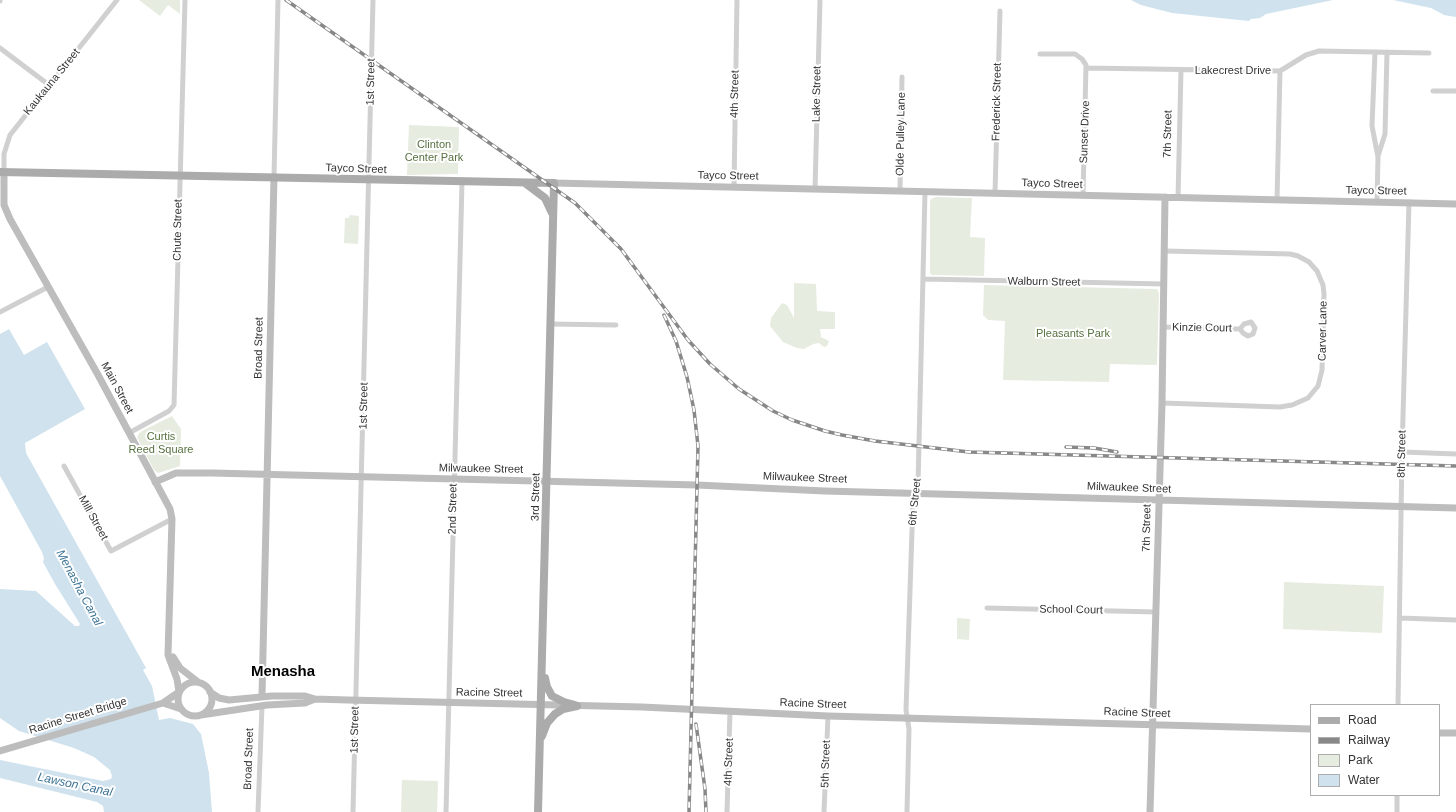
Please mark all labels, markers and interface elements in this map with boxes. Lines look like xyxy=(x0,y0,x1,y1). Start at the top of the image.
street label: Kaukauna Street xyxy=(21,46,83,118)
street label: 1st Street xyxy=(364,58,378,106)
street label: Frederick Street xyxy=(990,63,1004,141)
street label: Lakecrest Drive xyxy=(1195,64,1271,78)
street label: Lake Street xyxy=(810,66,824,122)
street label: 4th Street xyxy=(728,70,742,118)
street label: Olde Pulley Lane xyxy=(894,92,908,176)
street label: Sunset Drive xyxy=(1077,100,1093,164)
street label: 7th Street xyxy=(1161,110,1175,158)
park label: Clinton Center Park xyxy=(405,138,463,164)
street label: Tayco Street xyxy=(325,161,387,177)
street label: Tayco Street xyxy=(697,169,759,183)
street label: Tayco Street xyxy=(1021,176,1083,192)
street label: Tayco Street xyxy=(1345,184,1407,198)
street label: Chute Street xyxy=(171,199,185,261)
street label: Walburn Street xyxy=(1007,275,1081,289)
street label: Carver Lane xyxy=(1316,301,1330,361)
street label: Broad Street xyxy=(252,317,266,379)
street label: Kinzie Court xyxy=(1172,321,1232,335)
park label: Pleasants Park xyxy=(1036,327,1110,341)
street label: Main Street xyxy=(98,360,136,416)
street label: 1st Street xyxy=(357,382,371,430)
park label: Curtis Reed Square xyxy=(129,430,193,456)
street label: 8th Street xyxy=(1395,430,1409,478)
street label: Milwaukee Street xyxy=(439,462,523,476)
street label: Milwaukee Street xyxy=(763,470,847,486)
street label: 3rd Street xyxy=(529,473,543,521)
street label: 6th Street xyxy=(906,478,924,526)
street label: Milwaukee Street xyxy=(1087,480,1171,496)
street label: 2nd Street xyxy=(446,484,460,534)
street label: Mill Street xyxy=(75,493,111,543)
street label: 7th Street xyxy=(1140,504,1154,552)
water label: Menasha Canal xyxy=(53,548,105,628)
street label: School Court xyxy=(1039,603,1103,617)
district label: Menasha xyxy=(251,663,315,681)
street label: Racine Street xyxy=(456,686,522,700)
street label: Racine Street Bridge xyxy=(28,695,128,737)
street label: Racine Street xyxy=(779,696,847,712)
legend xyxy=(1310,704,1440,796)
street label: Racine Street xyxy=(1103,705,1171,721)
street label: 1st Street xyxy=(348,706,362,754)
text: Road xyxy=(1348,713,1377,727)
street label: Broad Street xyxy=(241,728,257,790)
text: Railway xyxy=(1348,733,1390,747)
street label: 4th Street xyxy=(722,738,736,786)
street label: 5th Street xyxy=(819,740,833,788)
text: Park xyxy=(1348,753,1373,767)
water label: Lawson Canal xyxy=(36,770,114,800)
text: Water xyxy=(1348,773,1380,787)

